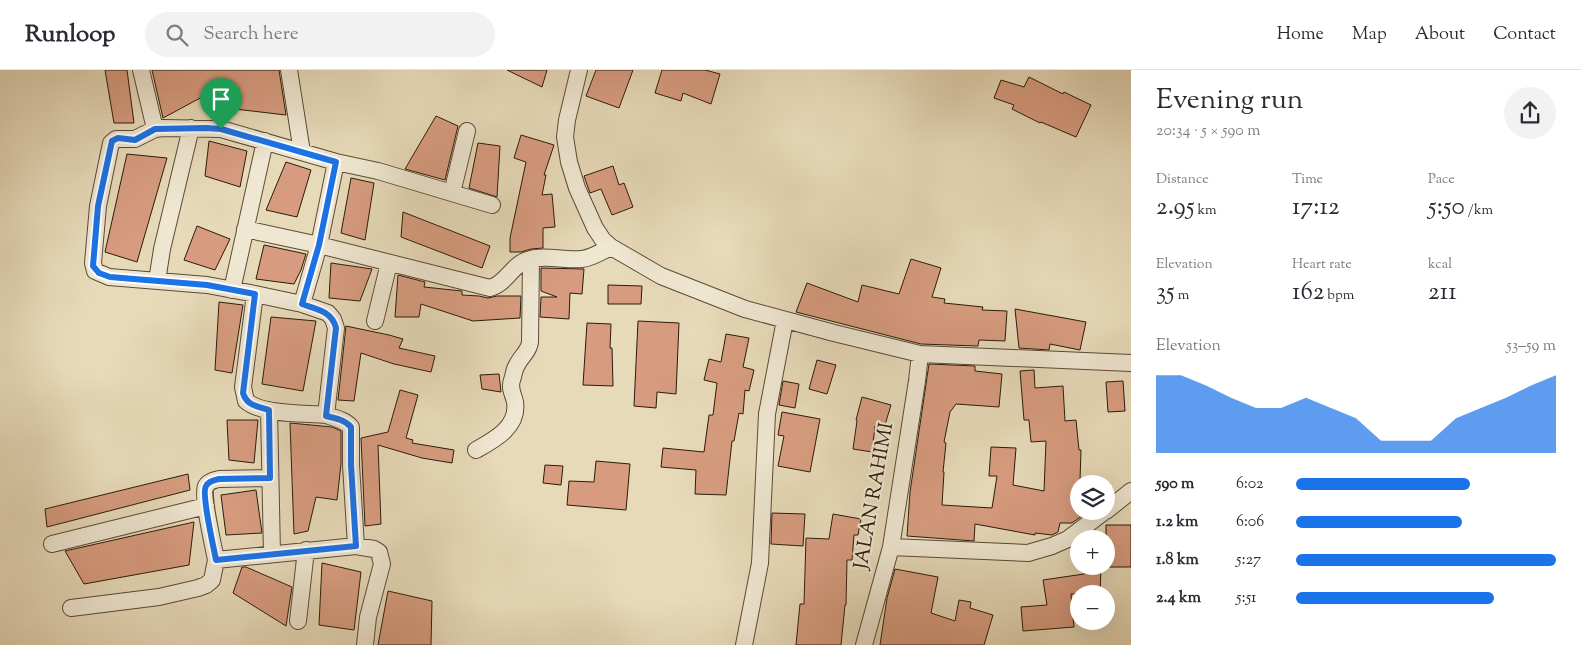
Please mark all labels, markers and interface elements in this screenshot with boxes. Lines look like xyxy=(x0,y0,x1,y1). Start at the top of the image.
search box xyxy=(145,12,495,57)
text: Runloop xyxy=(25,18,115,52)
icon: search xyxy=(163,21,191,49)
text: Search here xyxy=(203,21,299,48)
text: Home xyxy=(1277,22,1324,48)
text: Map xyxy=(1352,22,1387,48)
text: About xyxy=(1415,22,1465,48)
text: Contact xyxy=(1493,22,1556,48)
pin xyxy=(200,78,242,129)
text: Evening run xyxy=(1156,81,1303,121)
icon: arrive xyxy=(207,85,235,113)
button: share xyxy=(1504,87,1556,139)
text: 20:34 · 5 × 590 m xyxy=(1156,120,1260,143)
text: Distance xyxy=(1156,170,1209,190)
text: Time xyxy=(1292,170,1323,190)
text: Pace xyxy=(1428,170,1455,190)
text: 2.95 xyxy=(1156,190,1194,226)
text: 17:12 xyxy=(1292,190,1340,226)
text: 5:50 xyxy=(1428,190,1465,226)
text: km xyxy=(1194,201,1217,221)
text: /km xyxy=(1465,201,1493,221)
text: Elevation xyxy=(1156,255,1213,275)
text: Heart rate xyxy=(1292,255,1352,275)
text: kcal xyxy=(1428,255,1452,275)
text: 35 xyxy=(1156,275,1175,311)
text: 162 xyxy=(1292,275,1324,311)
text: 211 xyxy=(1428,275,1457,311)
text: m xyxy=(1175,286,1189,306)
text: bpm xyxy=(1324,286,1354,306)
text: Elevation xyxy=(1156,335,1221,358)
text: 53–59 m xyxy=(1506,335,1556,358)
street label: JALAN RAHIMI xyxy=(848,420,902,573)
text: 590 m xyxy=(1156,473,1194,496)
text: 6:02 xyxy=(1236,473,1264,496)
map controls xyxy=(1070,475,1115,630)
button: layers xyxy=(1070,475,1115,520)
text: 1.2 km xyxy=(1156,511,1198,534)
text: 6:06 xyxy=(1236,511,1264,534)
button: + xyxy=(1070,530,1115,575)
text: 1.8 km xyxy=(1156,549,1199,572)
text: 5:27 xyxy=(1236,549,1261,572)
button: − xyxy=(1070,585,1115,630)
text: 2.4 km xyxy=(1156,587,1201,610)
text: 5:51 xyxy=(1236,587,1257,610)

